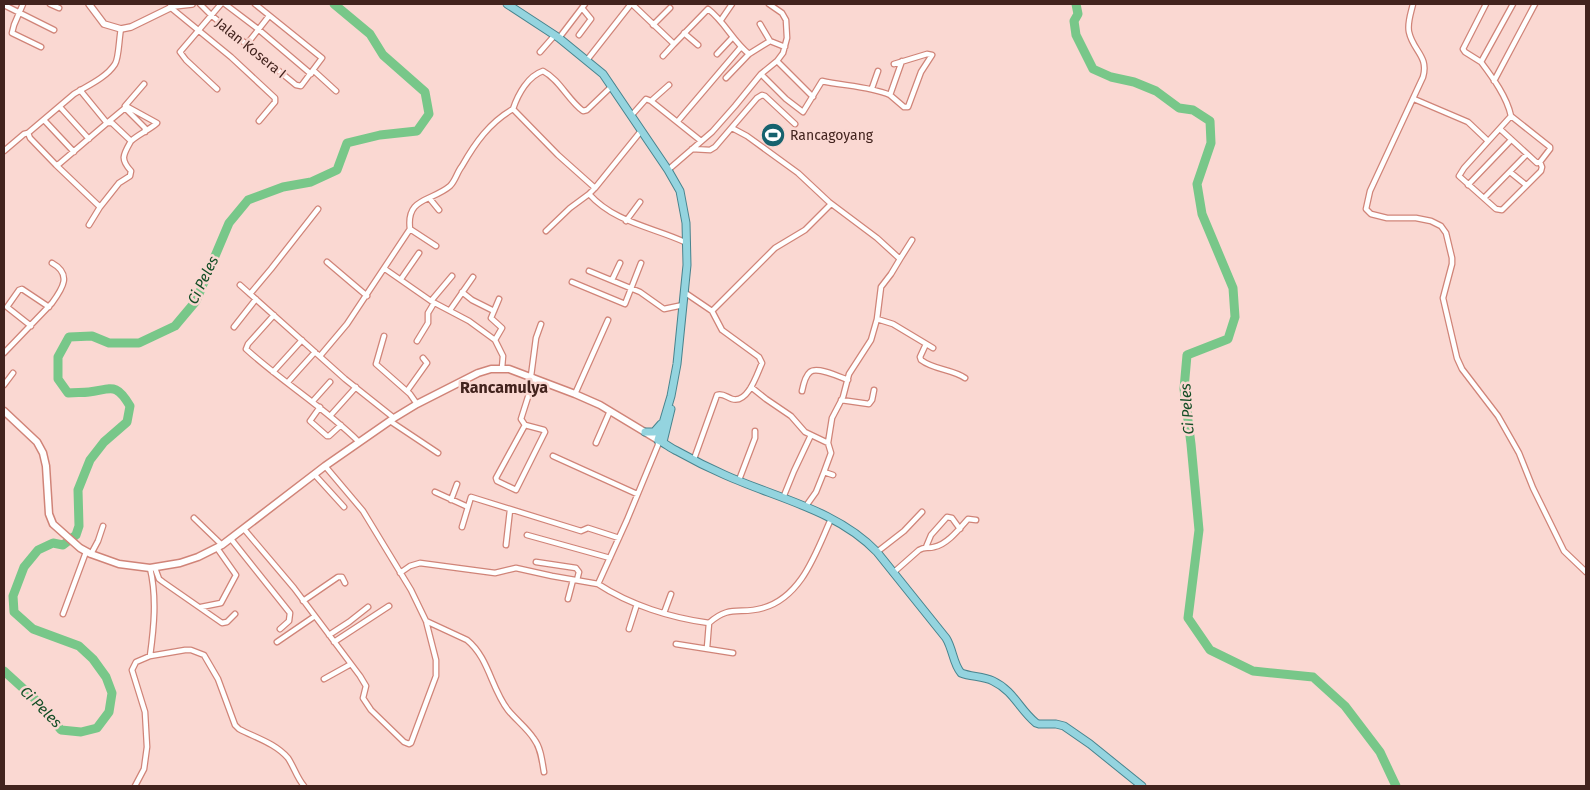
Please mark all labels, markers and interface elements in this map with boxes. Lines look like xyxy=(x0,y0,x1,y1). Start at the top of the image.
street label: Jalan Kosera I xyxy=(212,15,289,82)
sports icon: Rancagoyang xyxy=(760,122,786,148)
place label: Rancagoyang xyxy=(790,127,874,144)
water label: Ci Peles xyxy=(184,253,222,307)
district label: Rancamulya xyxy=(460,378,548,397)
water label: Ci Peles xyxy=(1176,383,1198,435)
water label: Ci Peles xyxy=(17,683,66,732)

